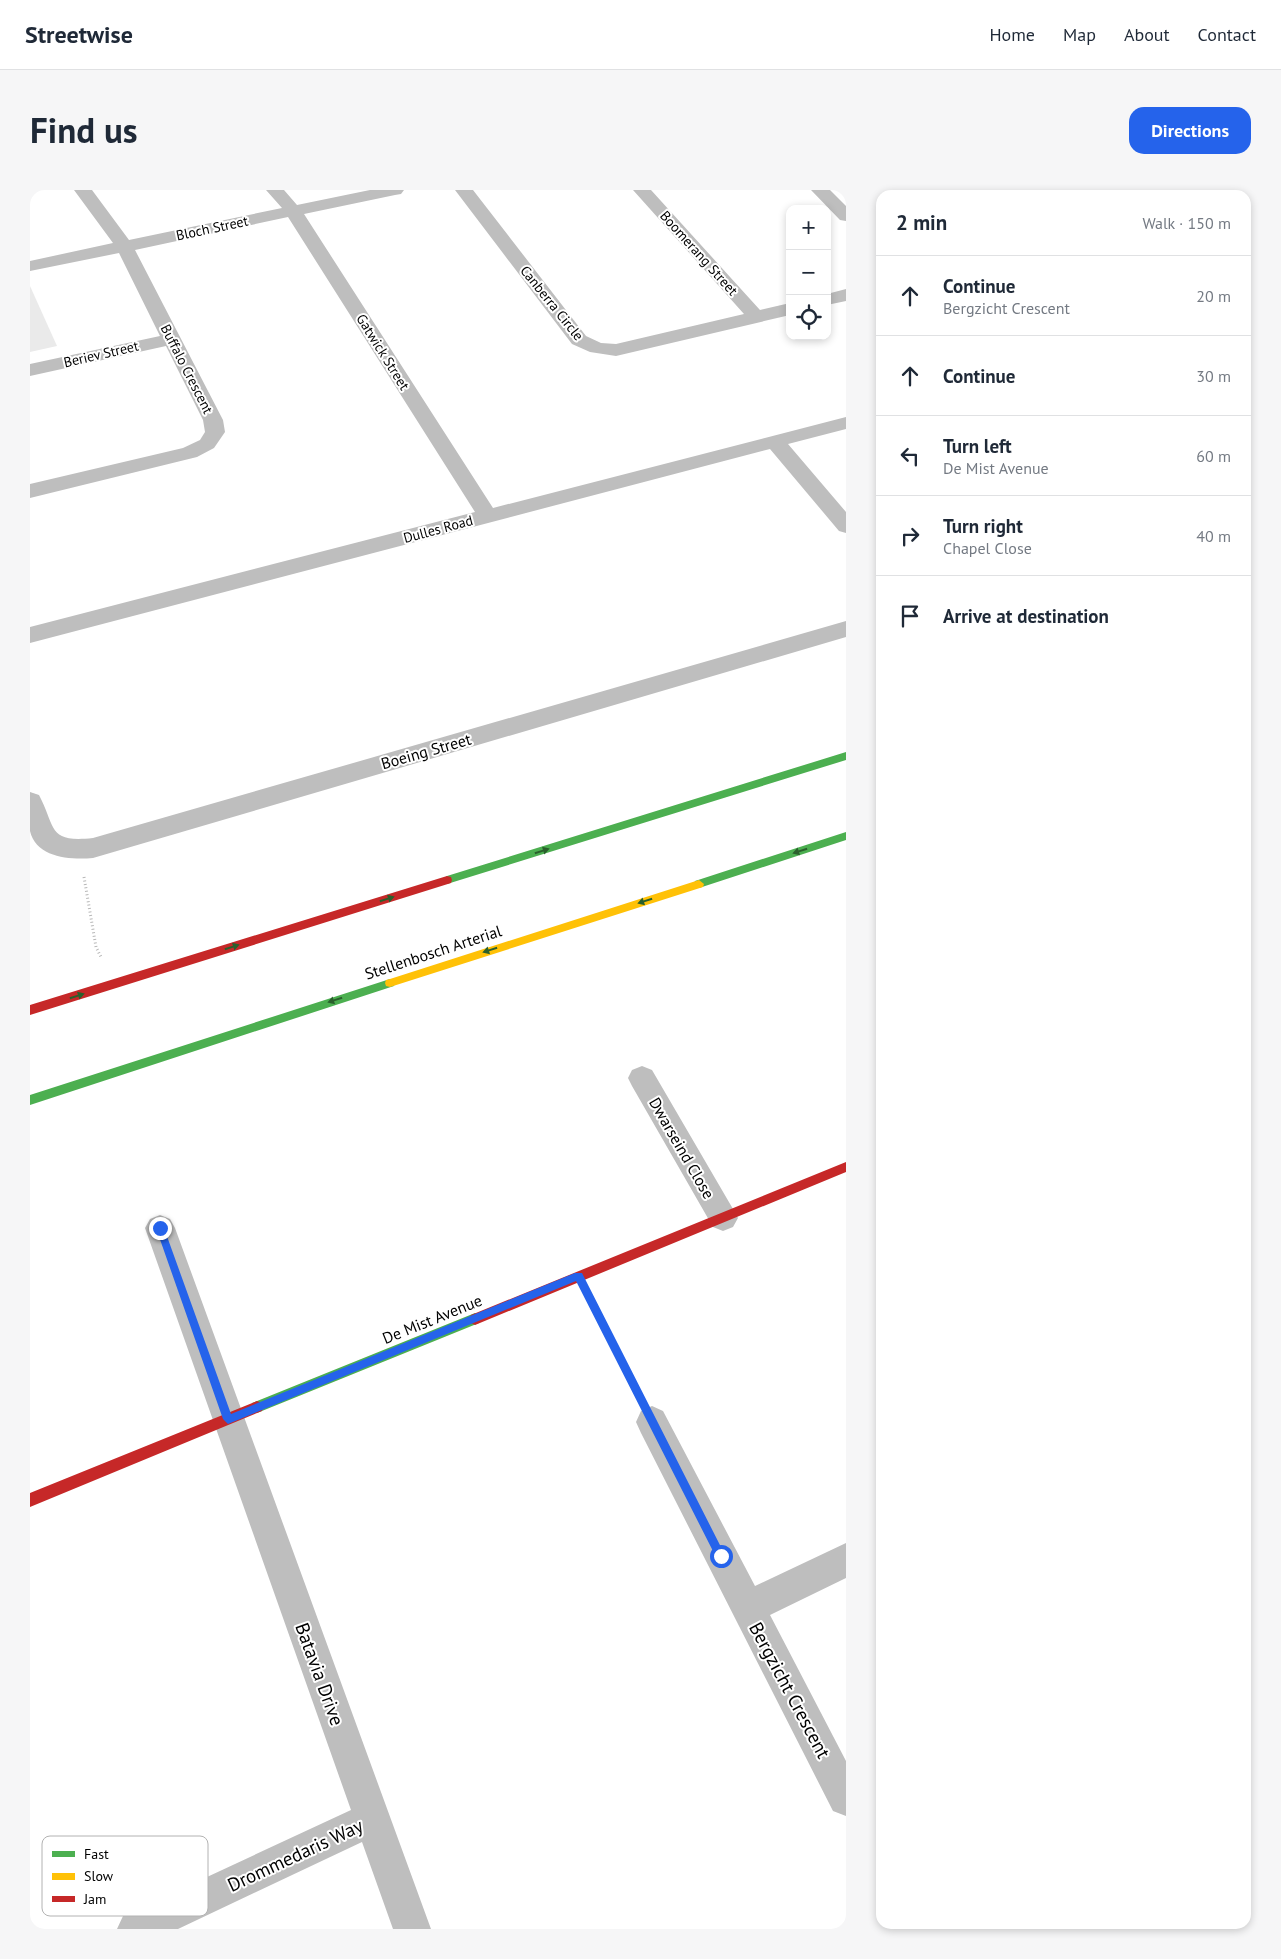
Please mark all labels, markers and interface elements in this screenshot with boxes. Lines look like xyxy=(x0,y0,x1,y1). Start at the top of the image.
text: Streetwise xyxy=(25,19,133,50)
text: Home xyxy=(989,23,1035,46)
text: Map xyxy=(1063,23,1096,46)
text: About xyxy=(1124,23,1170,46)
text: Contact xyxy=(1198,23,1256,46)
text: Find us xyxy=(30,107,138,153)
button: Directions xyxy=(1129,107,1251,154)
map controls xyxy=(786,205,831,340)
button: + xyxy=(786,205,831,250)
street label: Boomerang Street xyxy=(656,207,742,299)
text: 2 min xyxy=(896,209,947,236)
street label: Bloch Street xyxy=(174,212,250,244)
text: Walk · 150 m xyxy=(1142,213,1231,233)
button: − xyxy=(786,250,831,295)
street label: Canberra Circle xyxy=(516,262,588,344)
text: Continue xyxy=(943,274,1015,298)
icon: ahead xyxy=(896,282,924,310)
text: 20 m xyxy=(1196,286,1231,306)
button: locate xyxy=(786,295,831,340)
text: Bergzicht Crescent xyxy=(943,298,1070,318)
street label: Gatwick Street xyxy=(352,311,414,394)
street label: Buffalo Crescent xyxy=(157,321,217,417)
street label: Beriev Street xyxy=(62,337,140,371)
icon: ahead xyxy=(896,362,924,390)
text: Continue xyxy=(943,364,1015,388)
text: 30 m xyxy=(1196,366,1231,386)
text: Turn left xyxy=(943,434,1012,458)
icon: left xyxy=(896,442,924,470)
text: 60 m xyxy=(1196,446,1231,466)
text: De Mist Avenue xyxy=(943,458,1049,478)
street label: Dulles Road xyxy=(401,511,475,547)
text: Turn right xyxy=(943,514,1023,538)
icon: right xyxy=(896,522,924,550)
text: 40 m xyxy=(1196,526,1231,546)
text: Chapel Close xyxy=(943,538,1032,558)
icon: arrive xyxy=(896,602,924,630)
text: Arrive at destination xyxy=(943,604,1109,628)
street label: Boeing Street xyxy=(379,728,474,773)
one-way arrow xyxy=(534,846,549,854)
one-way arrow xyxy=(792,848,807,856)
one-way arrow xyxy=(379,894,394,902)
one-way arrow xyxy=(637,898,652,905)
street label: Stellenbosch Arterial xyxy=(362,920,504,984)
one-way arrow xyxy=(224,943,239,950)
one-way arrow xyxy=(482,947,497,955)
one-way arrow xyxy=(69,991,84,999)
one-way arrow xyxy=(328,997,343,1004)
street label: Dwarseind Close xyxy=(645,1094,719,1202)
route end xyxy=(149,1217,172,1240)
street label: De Mist Avenue xyxy=(379,1290,485,1348)
route start xyxy=(710,1545,733,1568)
street label: Bergzicht Crescent xyxy=(744,1618,836,1763)
street label: Batavia Drive xyxy=(290,1619,350,1729)
street label: Drommedaris Way xyxy=(223,1813,367,1897)
legend xyxy=(42,1836,208,1916)
text: Fast xyxy=(84,1845,109,1863)
text: Slow xyxy=(84,1867,114,1885)
text: Jam xyxy=(83,1890,106,1908)

